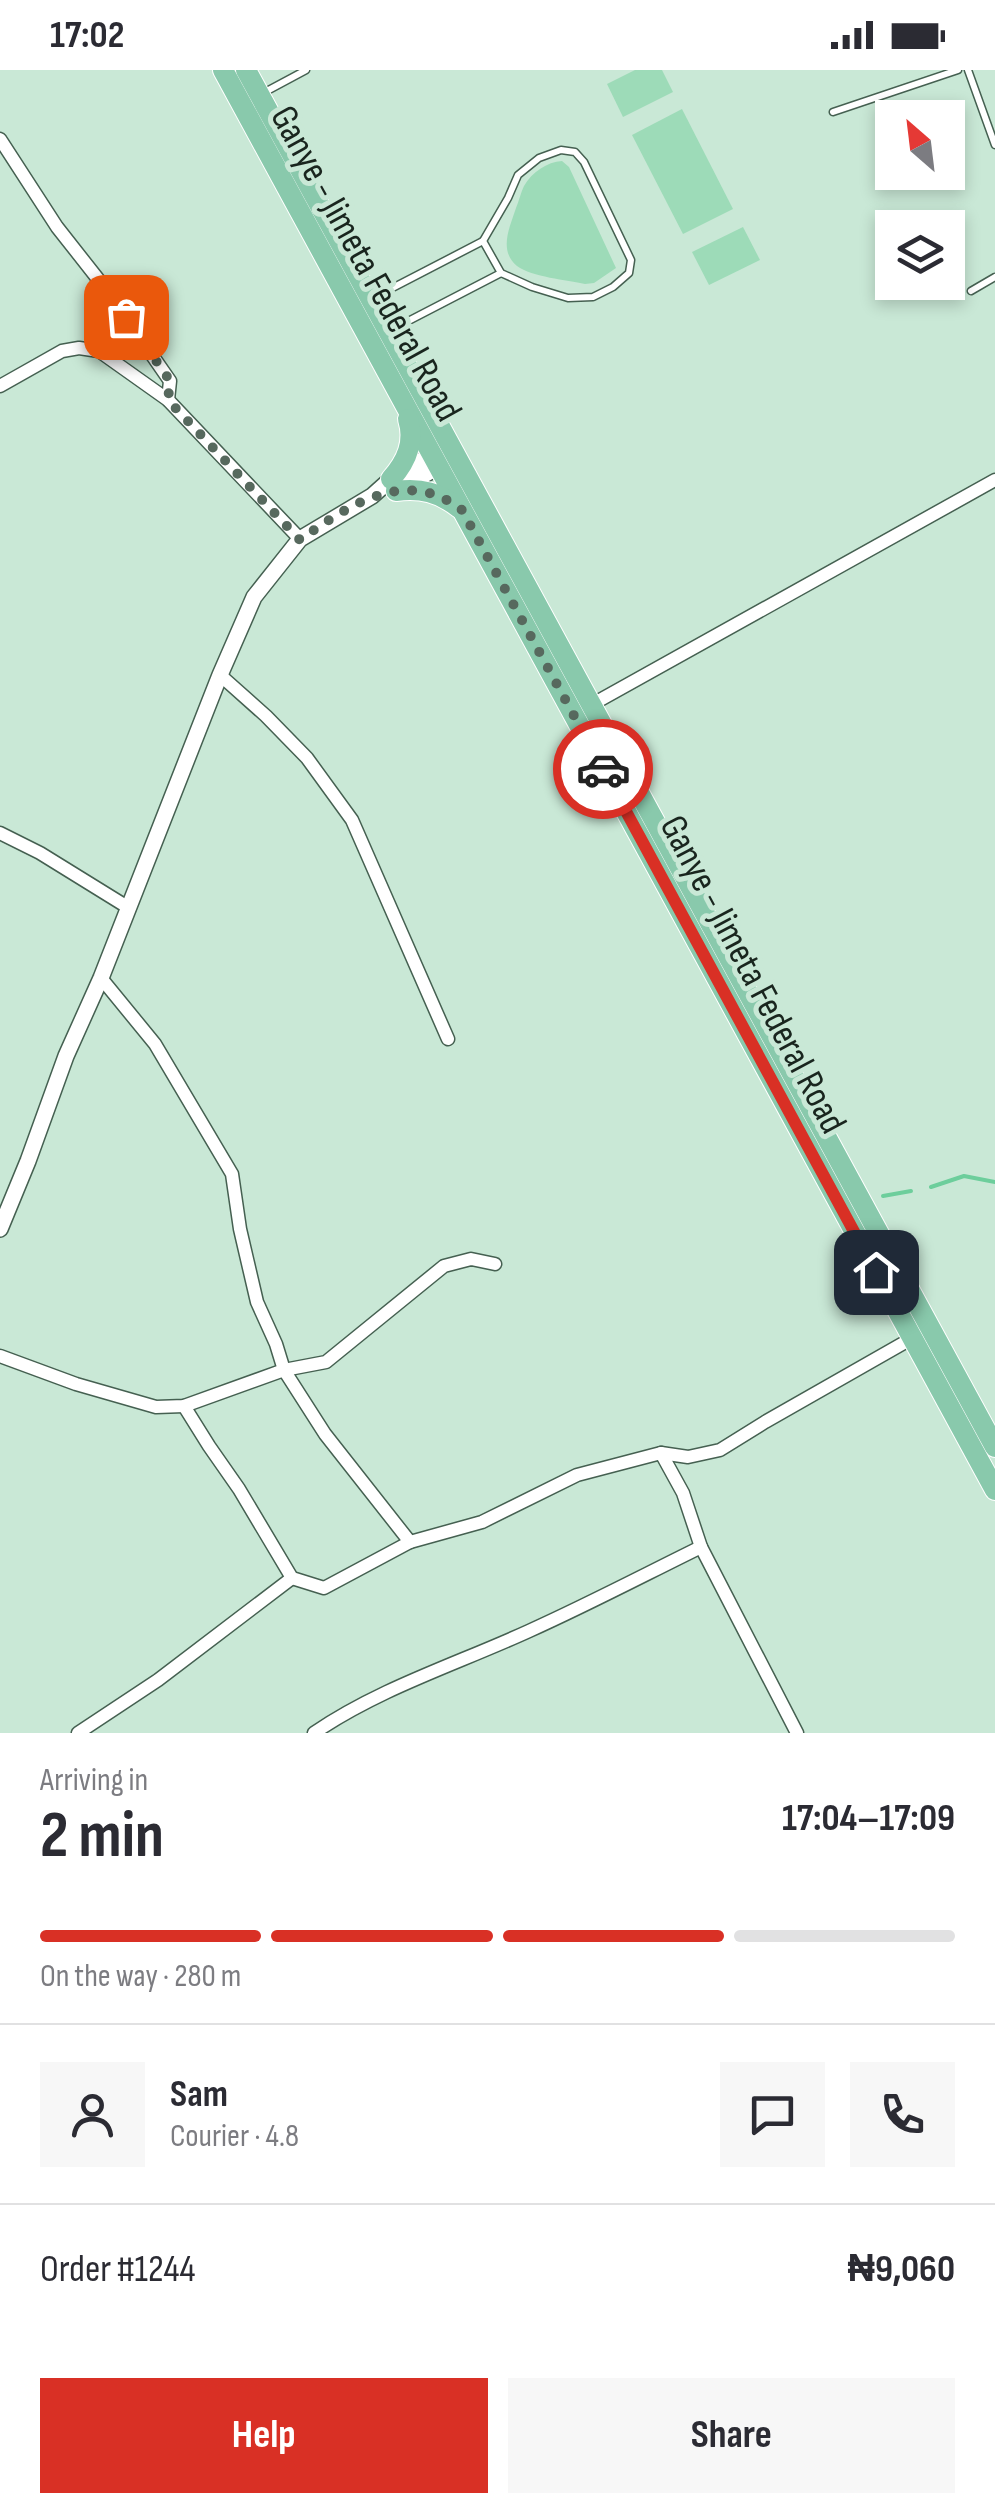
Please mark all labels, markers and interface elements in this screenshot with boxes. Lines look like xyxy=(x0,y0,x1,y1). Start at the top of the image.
text: 17:02 xyxy=(50,13,124,58)
street label: Ganye - Jimeta Federal Road xyxy=(260,98,471,429)
north arrow xyxy=(875,100,965,190)
map controls xyxy=(875,100,965,300)
button: layers xyxy=(875,210,965,300)
pin xyxy=(84,275,169,360)
icon: bag xyxy=(99,290,154,345)
courier xyxy=(553,719,653,819)
icon: car xyxy=(576,742,631,797)
street label: Ganye - Jimeta Federal Road xyxy=(650,808,855,1141)
pin xyxy=(834,1230,919,1315)
icon: home xyxy=(849,1245,904,1300)
text: Arriving in xyxy=(40,1761,148,1800)
text: 17:04–17:09 xyxy=(782,1796,955,1841)
text: 2 min xyxy=(40,1798,164,1876)
text: On the way · 280 m xyxy=(40,1957,241,1996)
button: person xyxy=(40,2062,145,2167)
button: chat xyxy=(720,2062,825,2167)
button: phone xyxy=(850,2062,955,2167)
text: Sam xyxy=(170,2072,228,2117)
text: Courier · 4.8 xyxy=(170,2117,299,2156)
text: Order #1244 xyxy=(40,2247,195,2292)
text: ₦9,060 xyxy=(847,2247,955,2292)
button: Help xyxy=(40,2378,488,2493)
button: Share xyxy=(508,2378,955,2493)

